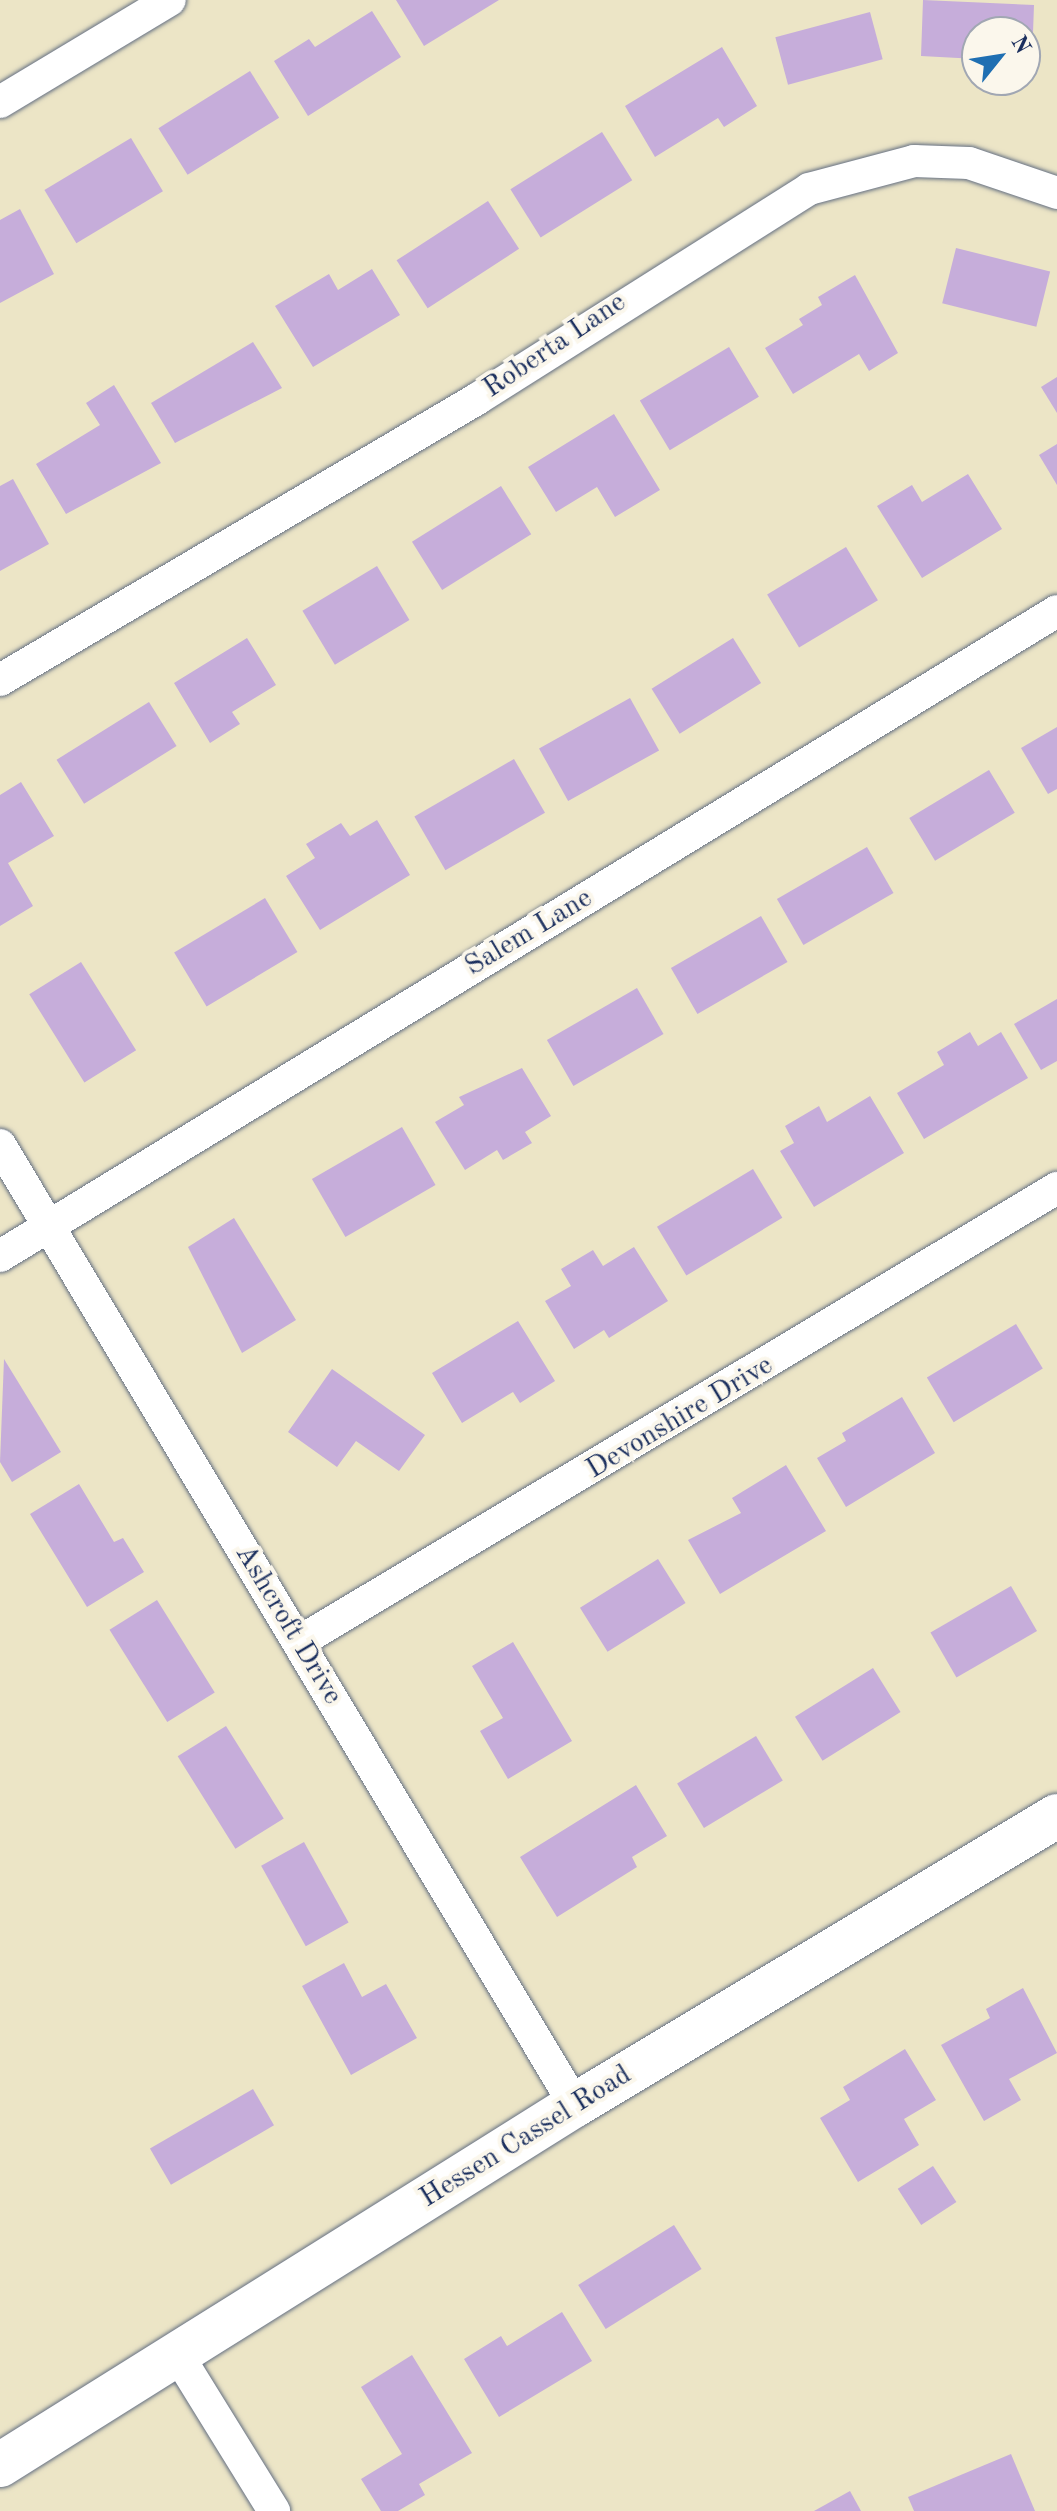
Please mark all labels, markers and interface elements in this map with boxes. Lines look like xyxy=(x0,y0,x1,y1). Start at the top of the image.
north arrow xyxy=(961,16,1041,96)
text: N xyxy=(1006,32,1034,58)
street label: Roberta Lane xyxy=(477,286,633,406)
street label: Salem Lane xyxy=(459,882,599,984)
street label: Devonshire Drive xyxy=(581,1349,779,1487)
street label: Ashcroft Drive xyxy=(227,1539,349,1711)
street label: Hessen Cassel Road xyxy=(414,2058,638,2216)

